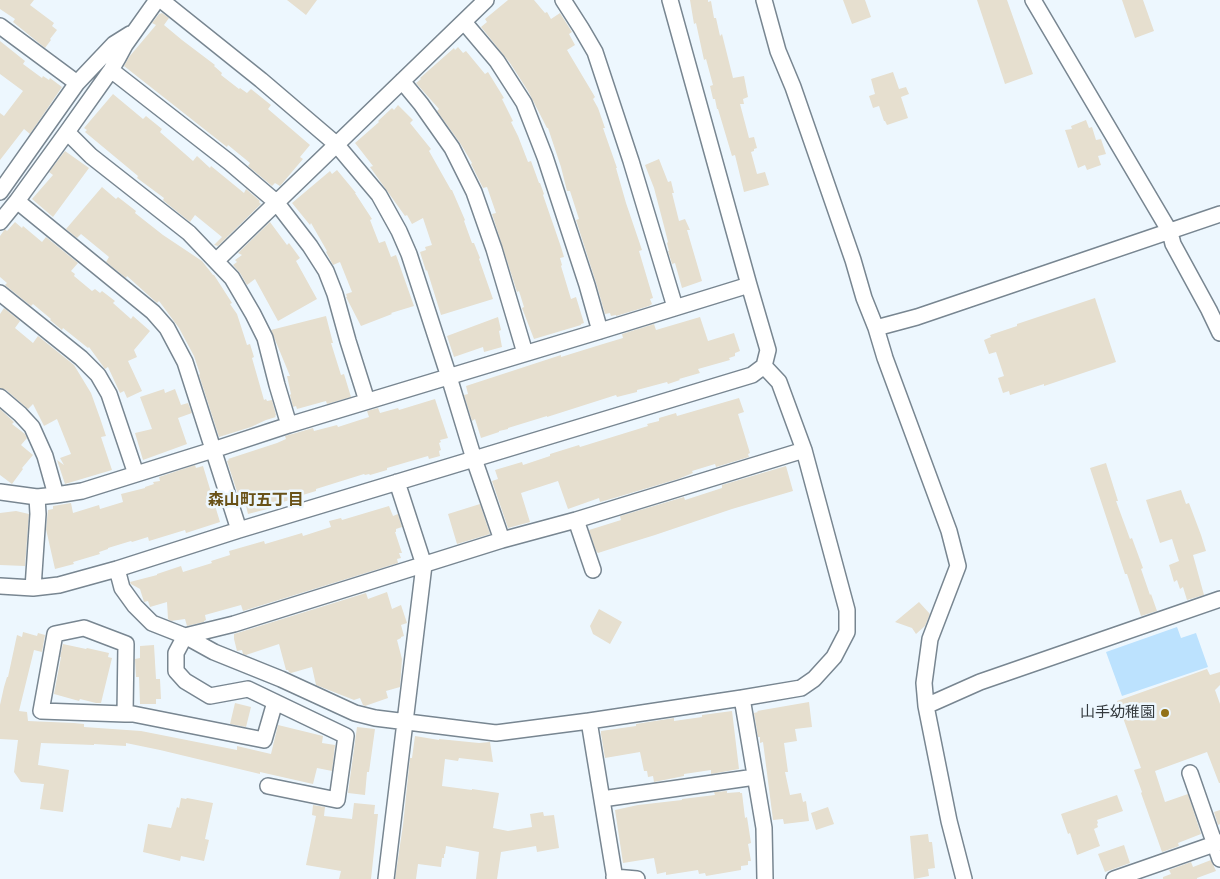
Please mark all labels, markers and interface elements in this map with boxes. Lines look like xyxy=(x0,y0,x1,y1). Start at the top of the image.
district label: 森山町五丁目 xyxy=(208,490,304,510)
place label: 山手幼稚園 xyxy=(1080,704,1155,722)
marker: 山手幼稚園 xyxy=(1159,707,1171,719)

